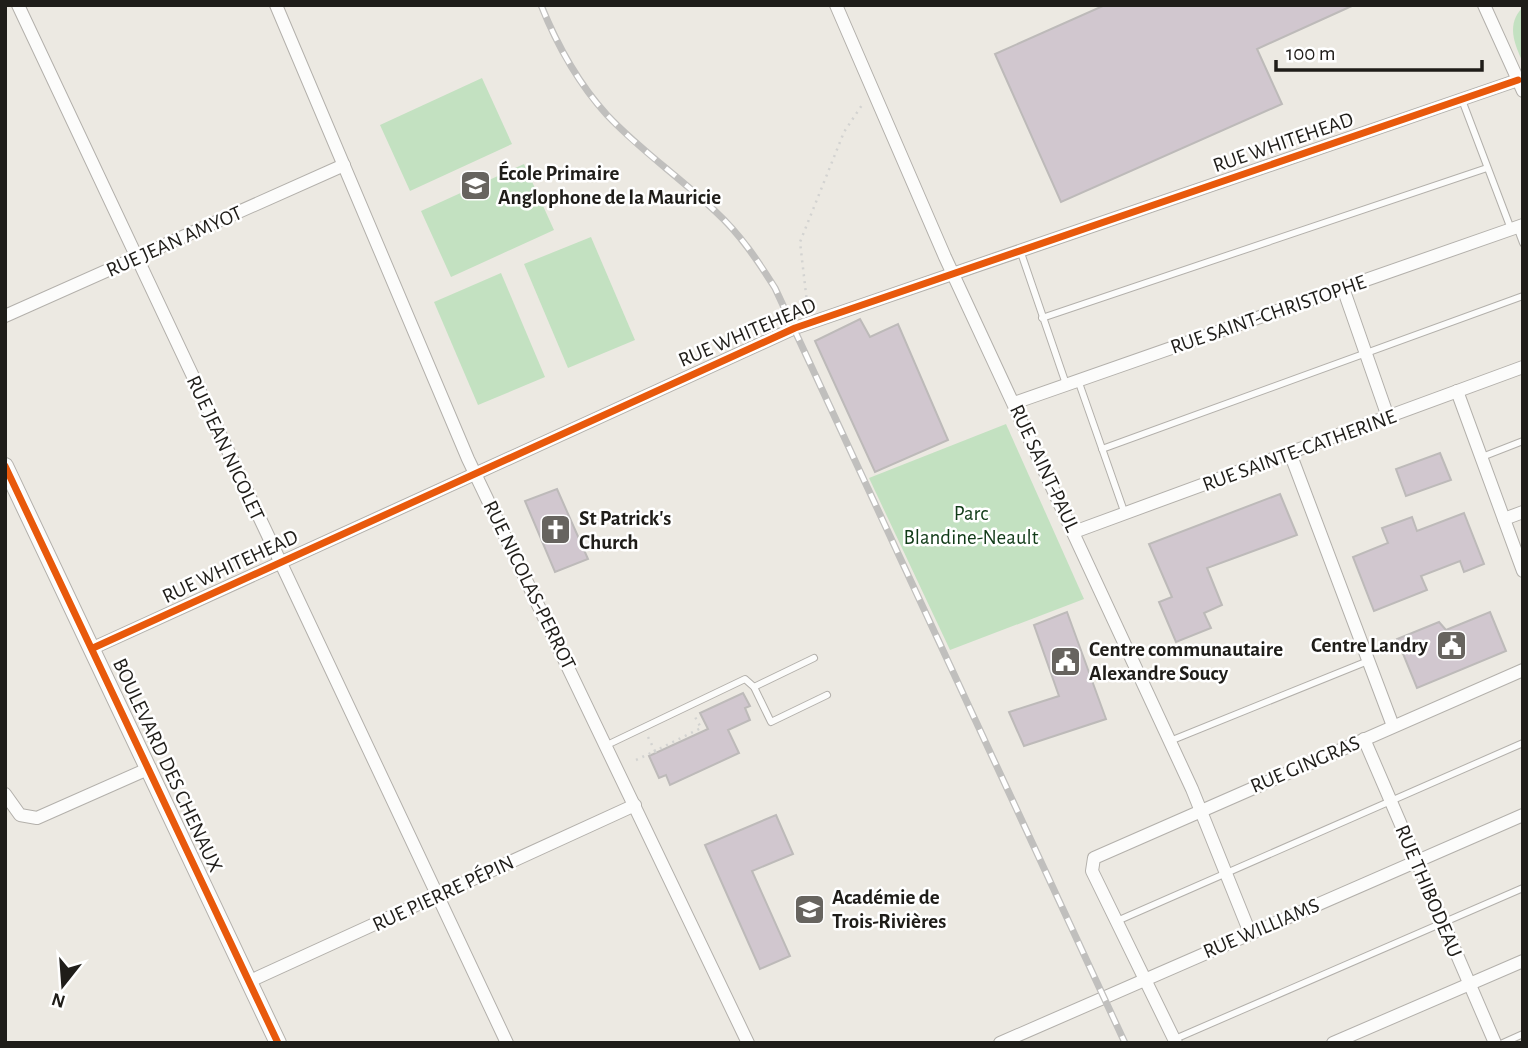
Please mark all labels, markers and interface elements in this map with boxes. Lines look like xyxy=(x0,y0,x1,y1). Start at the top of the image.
scale bar xyxy=(1276,28,1482,72)
text: 100 m xyxy=(1286,43,1336,64)
street label: RUE WHITEHEAD xyxy=(1210,109,1356,176)
place label: École Primaire Anglophone de la Mauricie xyxy=(498,160,721,208)
school or university icon: École Primaire Anglophone de la Mauricie xyxy=(458,168,492,202)
street label: RUE JEAN AMYOT xyxy=(103,202,245,281)
street label: RUE SAINT-CHRISTOPHE xyxy=(1168,271,1369,358)
street label: RUE WHITEHEAD xyxy=(675,294,819,371)
street label: RUE JEAN NICOLET xyxy=(183,372,268,524)
street label: RUE SAINT-PAUL xyxy=(1006,401,1083,535)
street label: RUE SAINTE-CATHERINE xyxy=(1200,406,1399,495)
street label: RUE NICOLAS-PERROT xyxy=(479,497,580,673)
park label: Parc Blandine-Neault xyxy=(904,503,1039,548)
place label: St Patrick's Church xyxy=(579,508,671,553)
church icon: St Patrick's Church xyxy=(539,513,573,547)
street label: RUE WHITEHEAD xyxy=(159,526,301,607)
public building icon: Centre Landry xyxy=(1434,628,1468,662)
place label: Centre Landry xyxy=(1311,635,1429,656)
place label: Centre communautaire Alexandre Soucy xyxy=(1089,639,1283,684)
public building icon: Centre communautaire Alexandre Soucy xyxy=(1049,644,1083,678)
street label: BOULEVARD DES CHENAUX xyxy=(109,655,226,875)
street label: RUE GINGRAS xyxy=(1247,732,1363,797)
street label: RUE THIBODEAU xyxy=(1391,822,1466,960)
street label: RUE PIERRE PÉPIN xyxy=(368,850,517,935)
place label: Académie de Trois-Rivières xyxy=(832,887,946,932)
school or university icon: Académie de Trois-Rivières xyxy=(792,892,826,926)
street label: RUE WILLIAMS xyxy=(1200,895,1322,962)
north arrow xyxy=(28,950,98,1020)
text: N xyxy=(49,989,68,1011)

